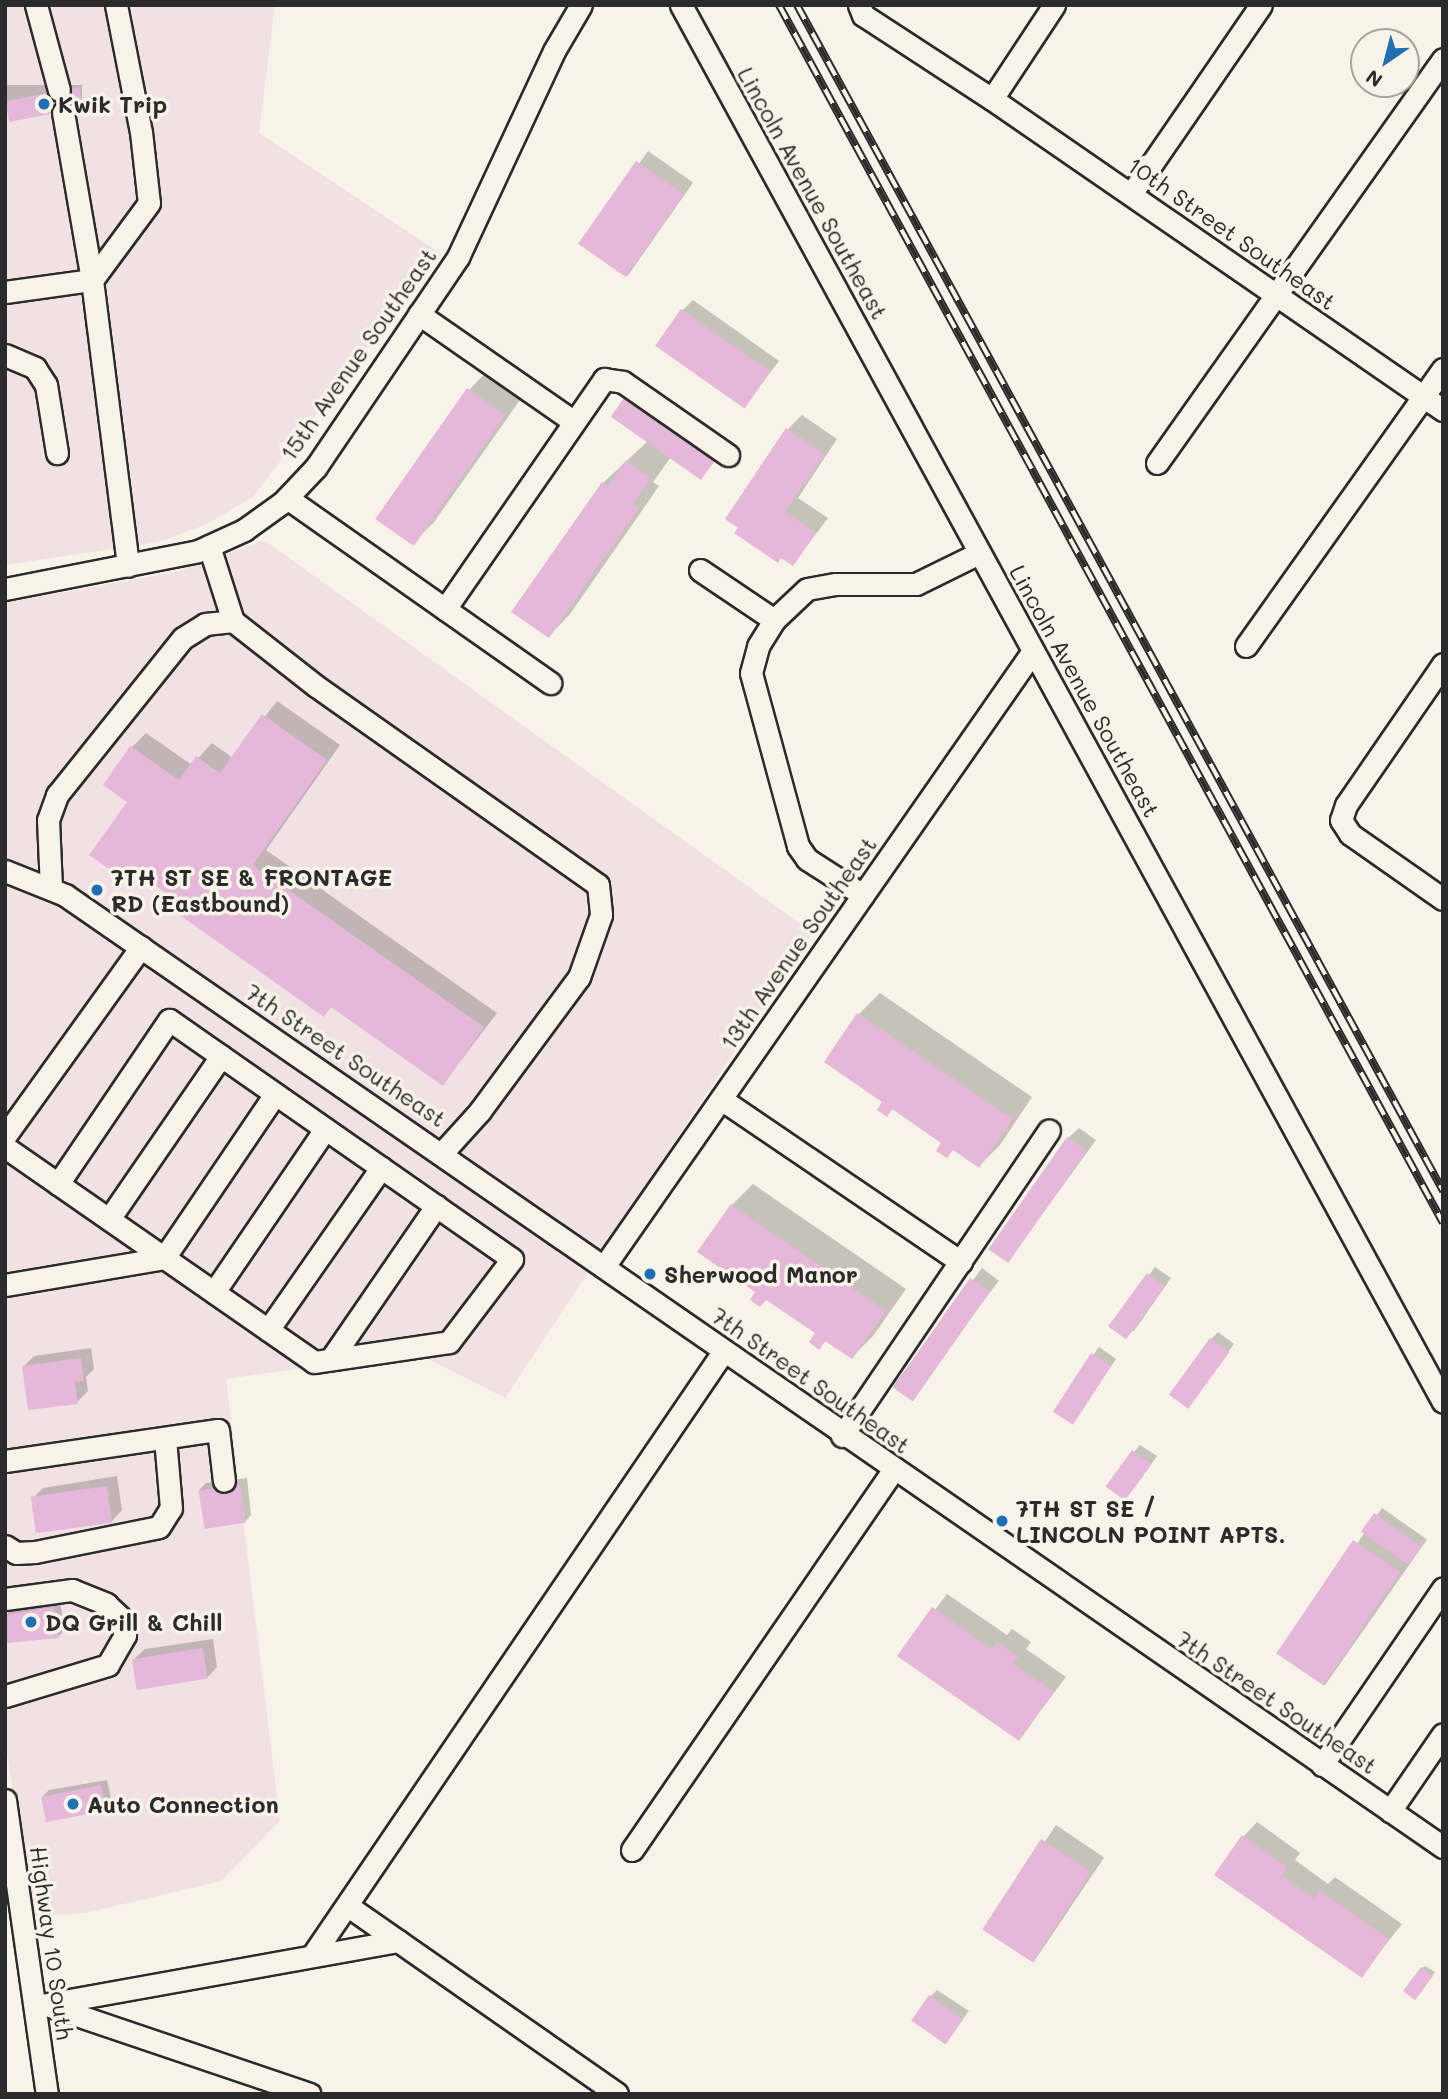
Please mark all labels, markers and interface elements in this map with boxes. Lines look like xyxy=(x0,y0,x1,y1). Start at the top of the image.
north arrow xyxy=(1350,28,1420,98)
street label: Lincoln Avenue Southeast xyxy=(732,62,894,324)
text: N xyxy=(1361,65,1387,93)
place label: Kwik Trip xyxy=(58,90,167,118)
marker: Kwik Trip xyxy=(36,96,52,112)
street label: 10th Street Southeast xyxy=(1123,151,1341,315)
street label: 15th Avenue Southeast xyxy=(274,242,442,466)
street label: Lincoln Avenue Southeast xyxy=(1004,560,1166,822)
street label: 13th Avenue Southeast xyxy=(714,831,882,1055)
place label: 7TH ST SE & FRONTAGE RD (Eastbound) xyxy=(111,863,392,917)
marker: 7TH ST SE & FRONTAGE RD (Eastbound) xyxy=(89,882,105,898)
street label: 7th Street Southeast xyxy=(240,978,452,1132)
place label: Sherwood Manor xyxy=(664,1260,858,1288)
marker: Sherwood Manor xyxy=(642,1266,658,1282)
street label: 7th Street Southeast xyxy=(706,1301,916,1459)
place label: 7TH ST SE / LINCOLN POINT APTS. xyxy=(1016,1494,1286,1548)
marker: 7TH ST SE / LINCOLN POINT APTS. xyxy=(994,1513,1010,1529)
place label: DQ Grill & Chill xyxy=(45,1608,223,1636)
marker: DQ Grill & Chill xyxy=(23,1614,39,1630)
street label: 7th Street Southeast xyxy=(1171,1625,1383,1779)
place label: Auto Connection xyxy=(87,1790,279,1818)
marker: Auto Connection xyxy=(65,1796,81,1812)
street label: Highway 10 South xyxy=(25,1844,79,2042)

